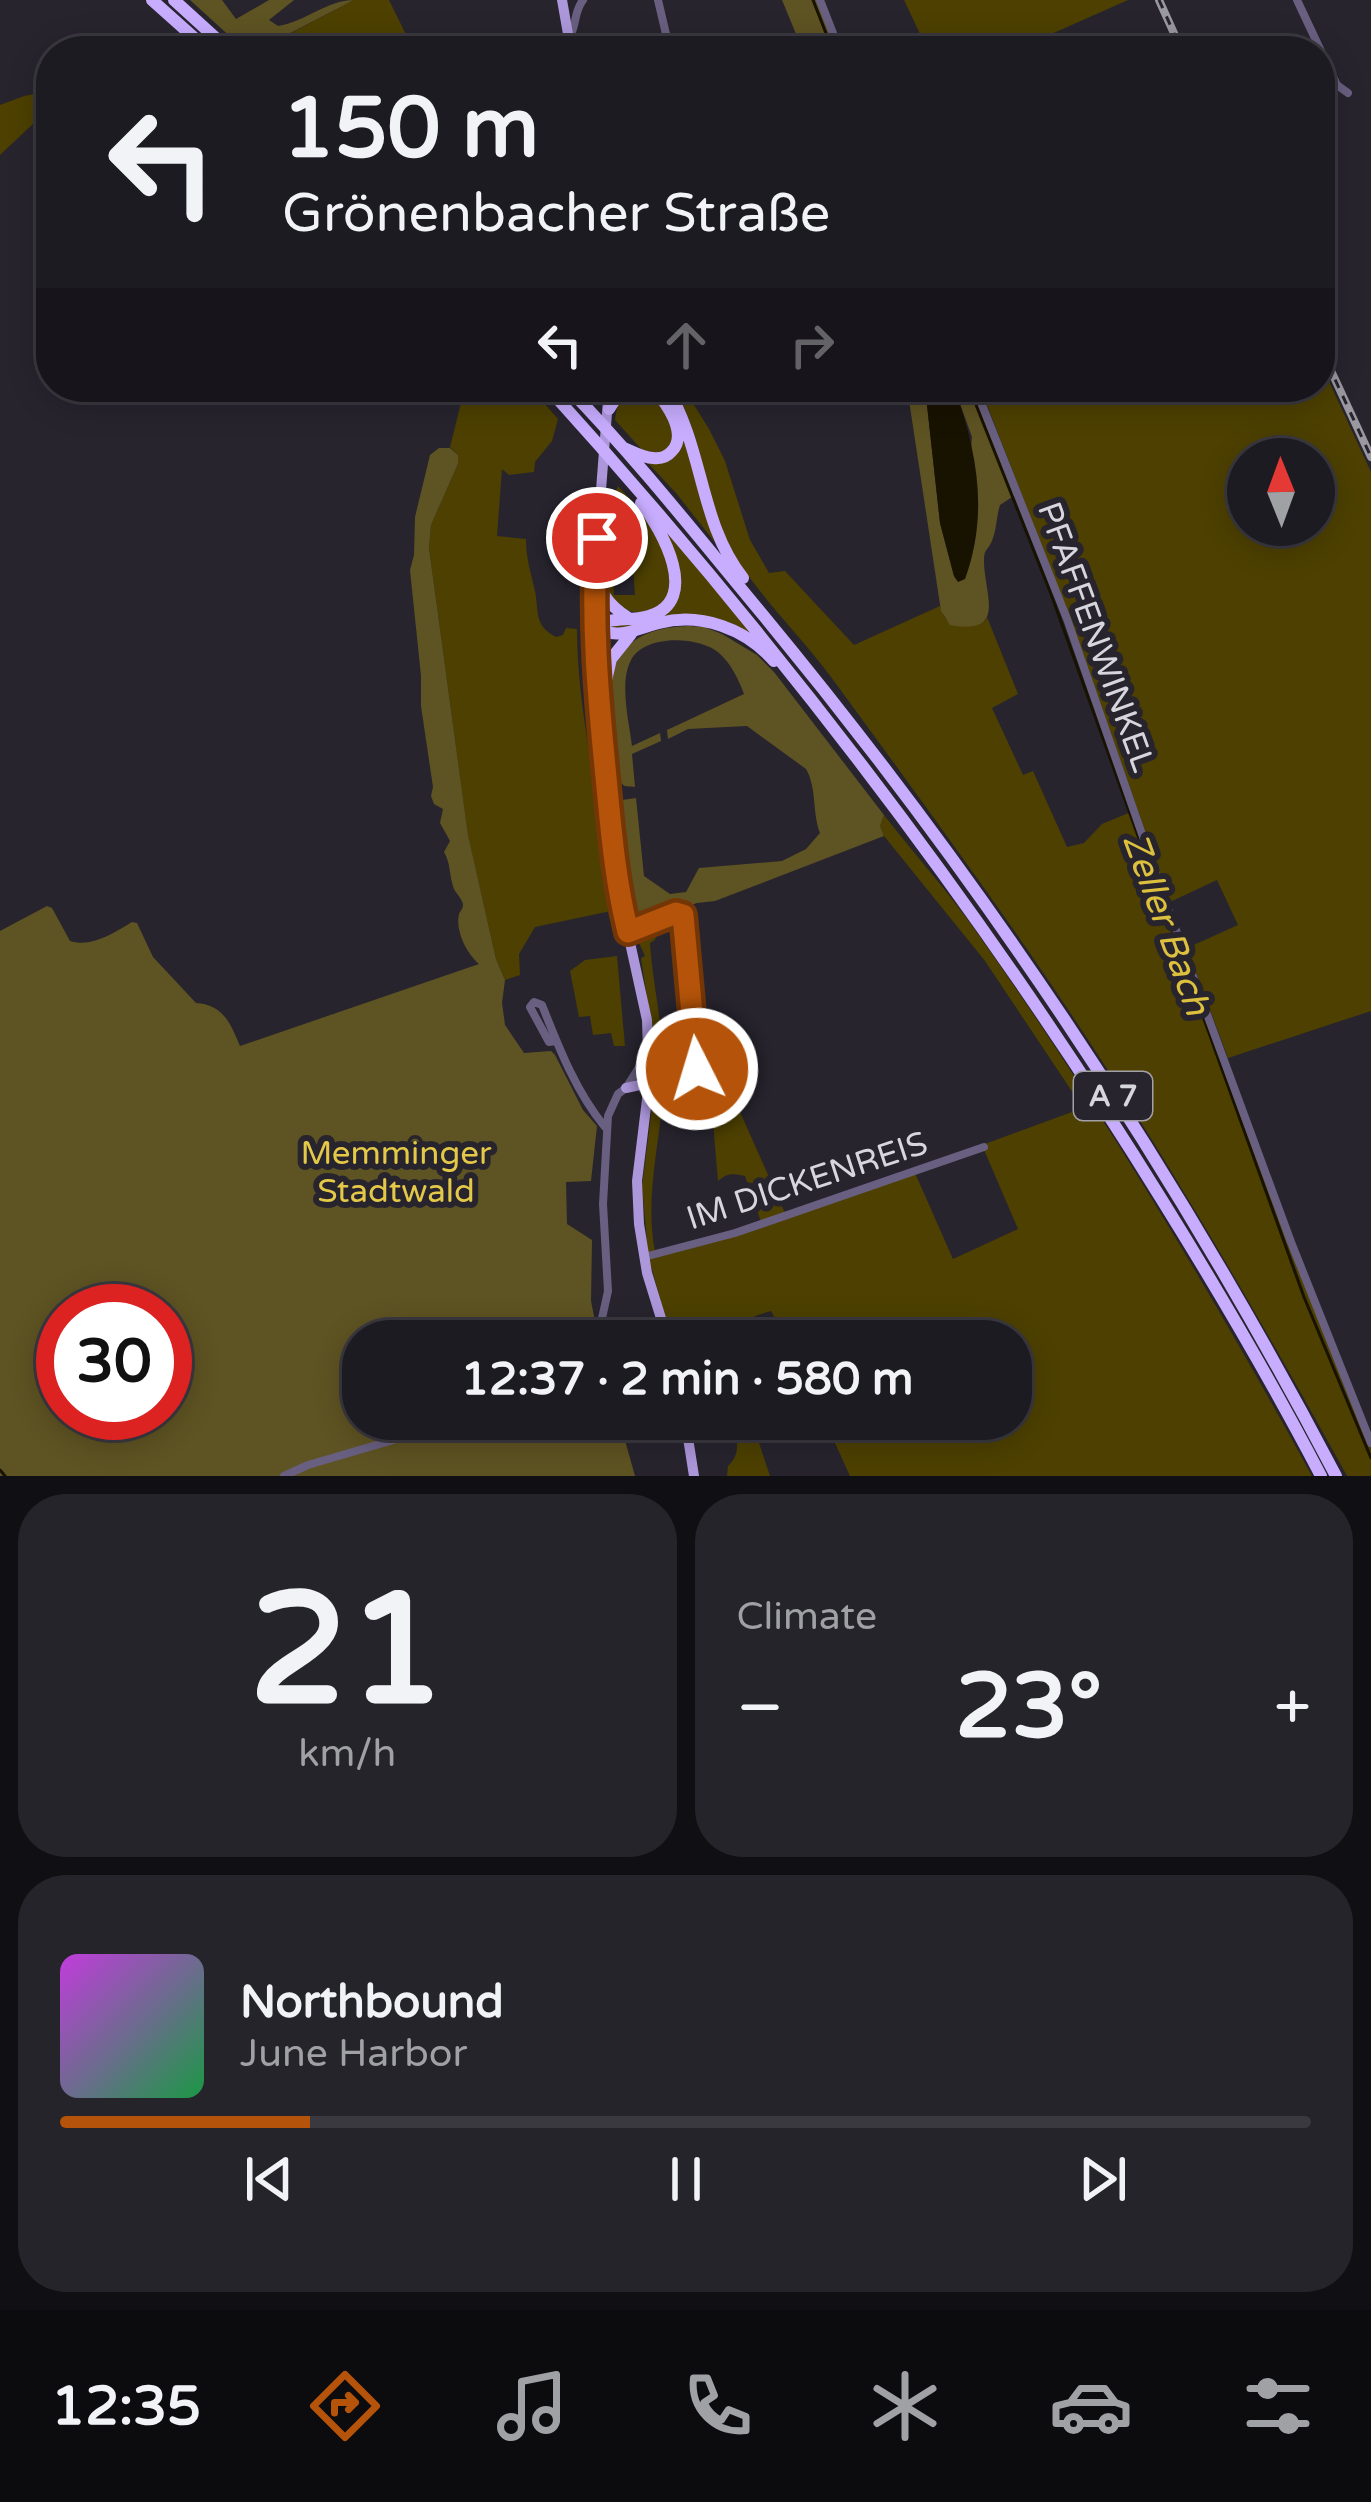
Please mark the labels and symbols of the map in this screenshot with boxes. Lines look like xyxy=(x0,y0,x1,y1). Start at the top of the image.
north arrow xyxy=(1227,438,1335,546)
pin xyxy=(546,487,648,589)
street label: PFAFFENWINKEL xyxy=(1029,497,1163,777)
water label: Zeller Bach xyxy=(1113,827,1219,1022)
position arrow xyxy=(634,1006,760,1132)
road number: A 7 xyxy=(1074,1072,1152,1120)
street label: IM DICKENREIS xyxy=(682,1124,932,1238)
park label: Memminger Stadtwald xyxy=(300,1134,492,1211)
speed limit sign: 30 xyxy=(36,1284,192,1440)

